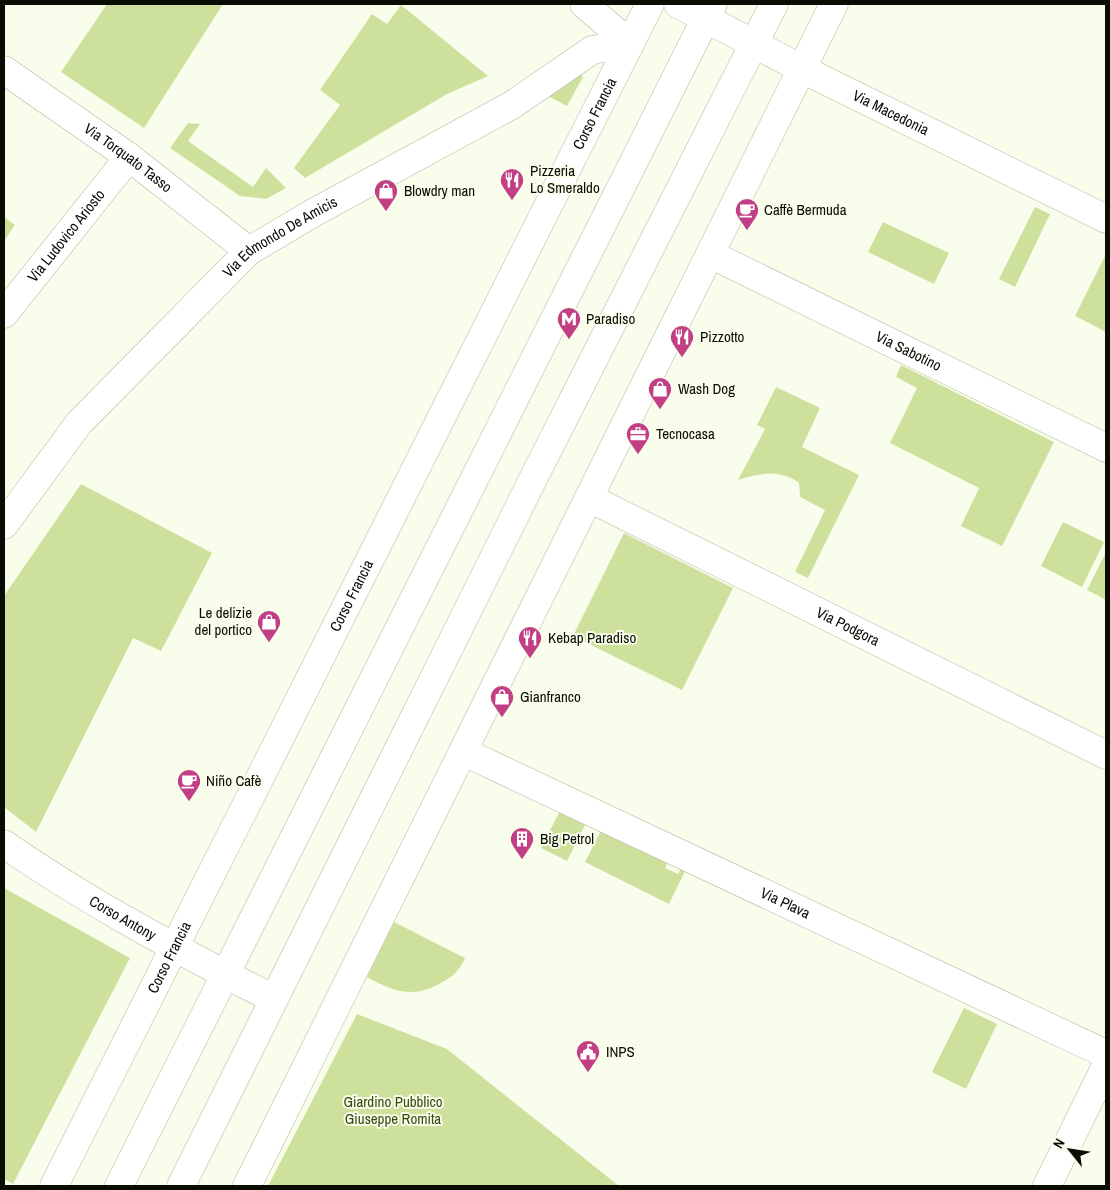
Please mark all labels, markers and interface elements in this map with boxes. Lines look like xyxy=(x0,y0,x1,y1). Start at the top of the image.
street label: Corso Francia xyxy=(567,74,621,153)
street label: Via Macedonia xyxy=(849,85,933,140)
street label: Via Torquato Tasso xyxy=(80,118,177,197)
place label: Pizzeria Lo Smeraldo xyxy=(530,160,600,198)
restaurant icon: Pizzeria Lo Smeraldo xyxy=(499,167,525,201)
shop icon: Blowdry man xyxy=(373,178,399,212)
place label: Blowdry man xyxy=(404,180,475,201)
street label: Via Ludovico Ariosto xyxy=(22,184,110,286)
street label: Via Edmondo De Amicis xyxy=(218,191,341,282)
cafe icon: Caffè Bermuda xyxy=(734,197,760,231)
place label: Caffè Bermuda xyxy=(764,199,847,220)
metro station icon: Paradiso xyxy=(556,306,582,340)
place label: Paradiso xyxy=(586,308,635,329)
restaurant icon: Pizzotto xyxy=(669,324,695,358)
place label: Pizzotto xyxy=(700,326,745,347)
street label: Via Sabotino xyxy=(872,326,945,376)
shop icon: Wash Dog xyxy=(647,376,673,410)
place label: Wash Dog xyxy=(678,378,735,399)
office icon: Tecnocasa xyxy=(625,421,651,455)
place label: Tecnocasa xyxy=(656,423,715,444)
street label: Corso Francia xyxy=(324,556,378,635)
place label: Le delizie del portico xyxy=(195,602,252,640)
street label: Via Podgora xyxy=(813,602,883,651)
shop icon: Le delizie del portico xyxy=(256,609,282,643)
restaurant icon: Kebap Paradiso xyxy=(517,625,543,659)
place label: Kebap Paradiso xyxy=(548,627,636,648)
shop icon: Gianfranco xyxy=(489,684,515,718)
place label: Gianfranco xyxy=(520,686,581,707)
cafe icon: Niño Cafè xyxy=(176,768,202,802)
place label: Niño Cafè xyxy=(206,770,262,791)
building icon: Big Petrol xyxy=(509,826,535,860)
place label: Big Petrol xyxy=(540,828,594,849)
street label: Via Plava xyxy=(757,882,814,923)
street label: Corso Antony xyxy=(86,890,161,946)
street label: Corso Francia xyxy=(142,917,196,997)
public building icon: INPS xyxy=(575,1039,601,1073)
place label: INPS xyxy=(606,1041,635,1062)
park label: Giardino Pubblico Giuseppe Romita xyxy=(343,1091,443,1129)
north arrow xyxy=(1045,1125,1095,1175)
text: N xyxy=(1049,1135,1069,1152)

